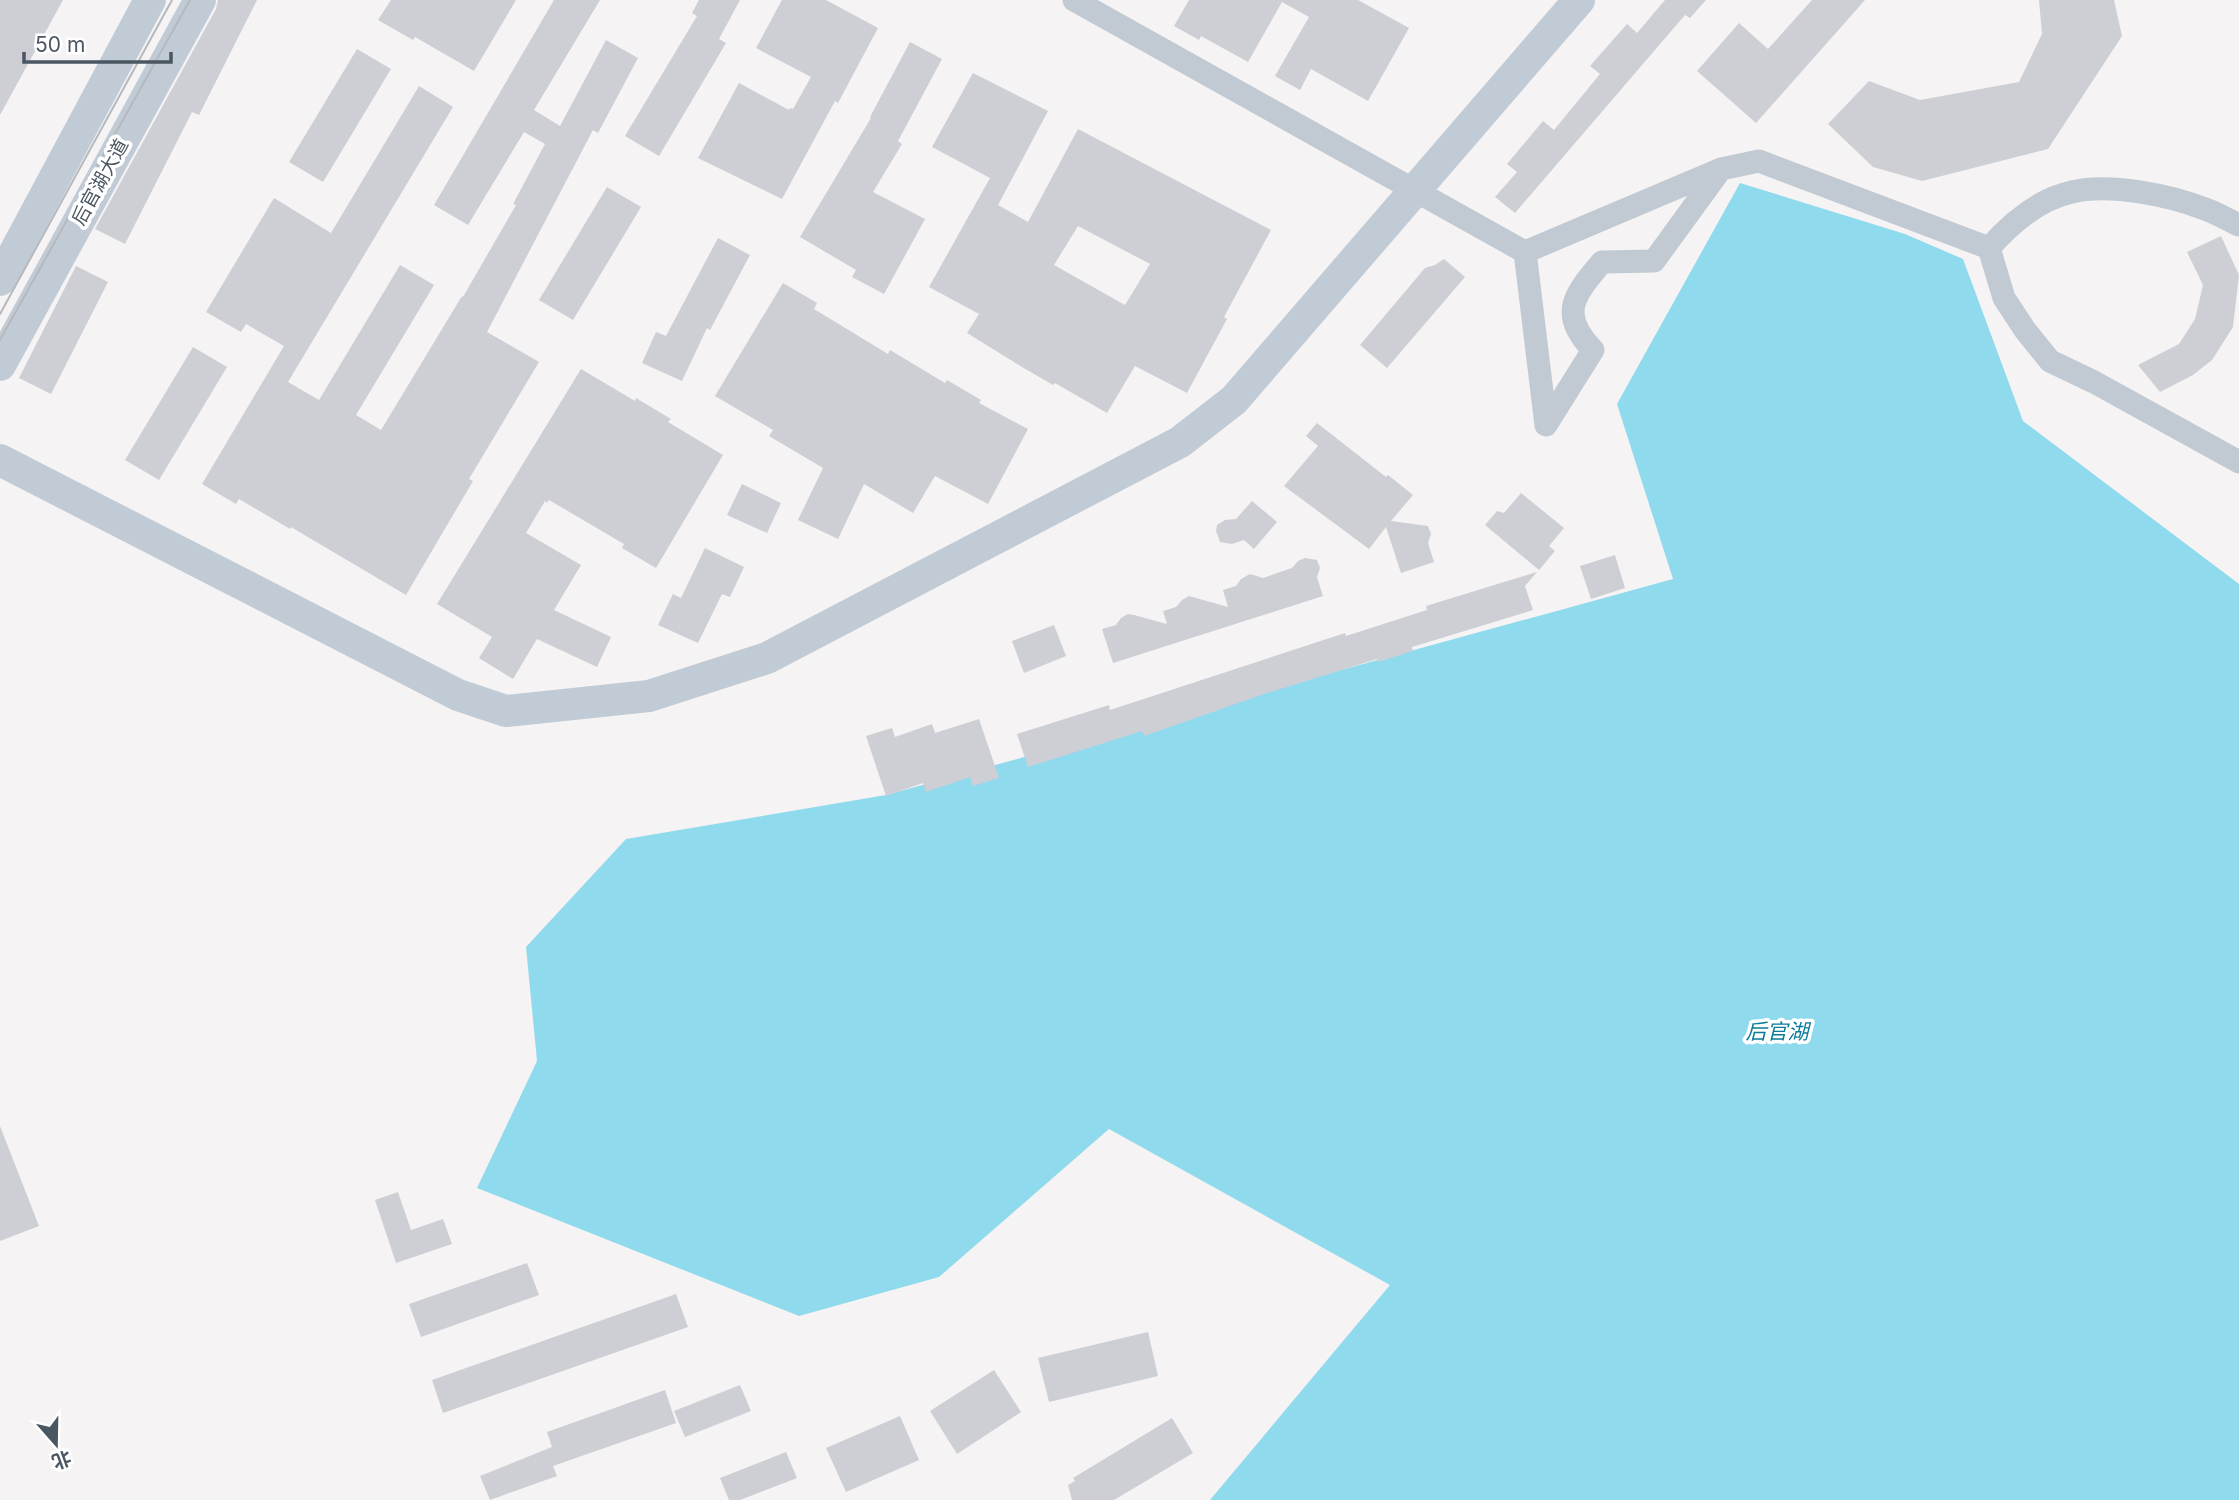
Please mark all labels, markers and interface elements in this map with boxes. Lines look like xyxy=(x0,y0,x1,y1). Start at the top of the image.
scale bar xyxy=(24,21,172,65)
text: 50 m xyxy=(35,32,85,57)
street label: 后官湖大道 xyxy=(67,135,133,229)
water label: 后官湖 xyxy=(1746,1019,1811,1044)
north arrow xyxy=(21,1409,91,1479)
text: 北 xyxy=(49,1445,75,1474)

